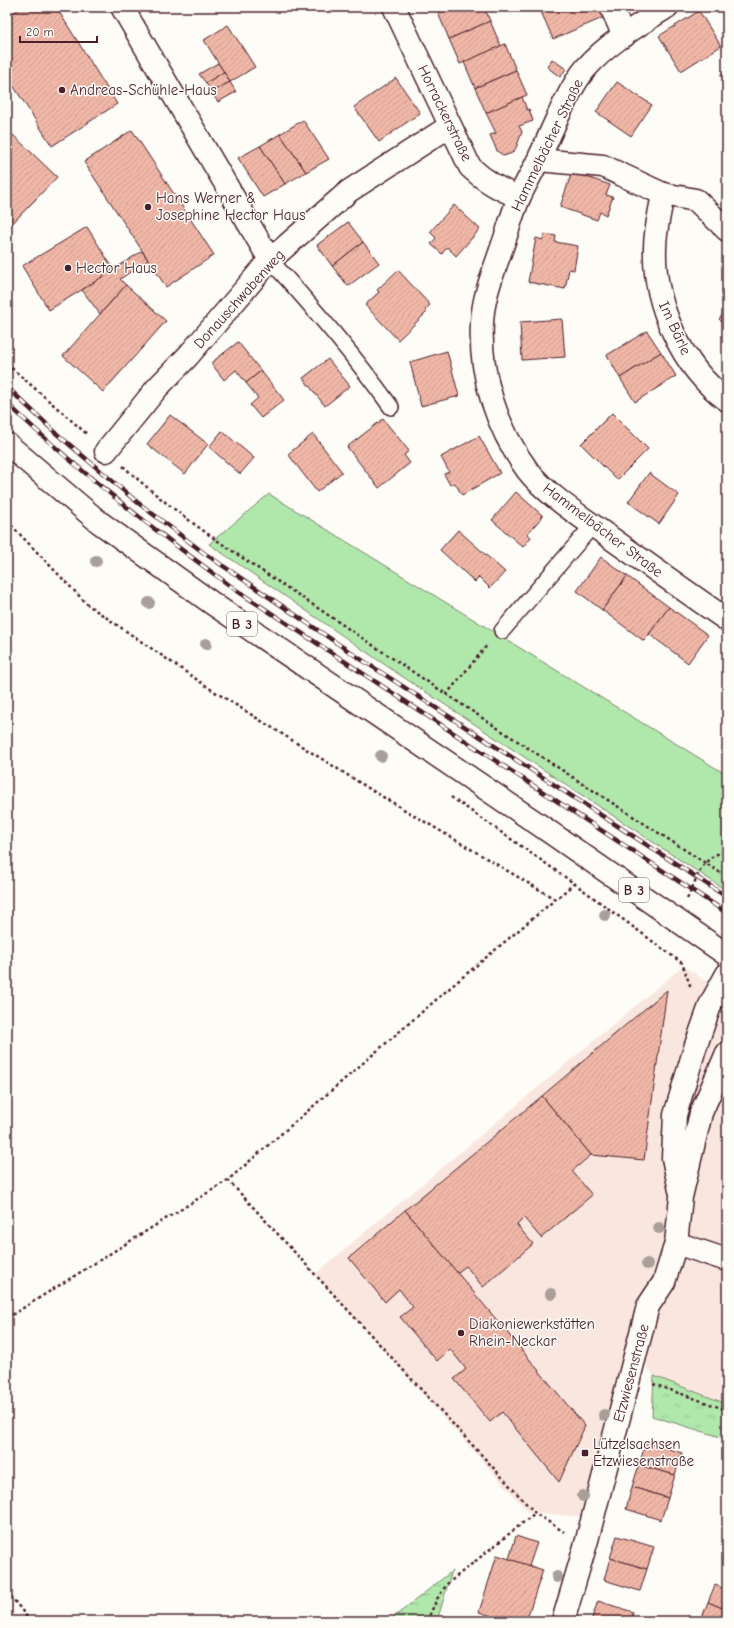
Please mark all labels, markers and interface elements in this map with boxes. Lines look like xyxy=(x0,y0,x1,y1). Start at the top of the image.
scale bar xyxy=(20,18,97,44)
text: 20 m xyxy=(26,25,54,39)
street label: Horrackerstraße xyxy=(414,62,476,165)
street label: Hammelbächer Straße xyxy=(507,75,587,214)
place label: Andreas-Schühle-Haus xyxy=(70,81,217,99)
marker: Andreas-Schühle-Haus xyxy=(57,85,67,95)
place label: Hans Werner & Josephine Hector Haus xyxy=(156,189,305,224)
marker: Hans Werner & Josephine Hector Haus xyxy=(143,202,153,212)
street label: Donauschwabenweg xyxy=(190,246,288,352)
place label: Hector Haus xyxy=(76,259,157,277)
marker: Hector Haus xyxy=(63,263,73,273)
street label: Im Bärle xyxy=(655,298,695,358)
street label: Hammelbächer Straße xyxy=(540,479,667,581)
road number: B 3 xyxy=(227,612,257,636)
road number: B 3 xyxy=(619,878,649,902)
place label: Diakoniewerkstätten Rhein-Neckar xyxy=(469,1315,595,1350)
street label: Etzwiesenstraße xyxy=(609,1321,653,1424)
marker: Diakoniewerkstätten Rhein-Neckar xyxy=(456,1328,466,1338)
place label: Lützelsachsen Etzwiesenstraße xyxy=(593,1435,695,1470)
marker: Lützelsachsen Etzwiesenstraße xyxy=(580,1448,590,1458)

